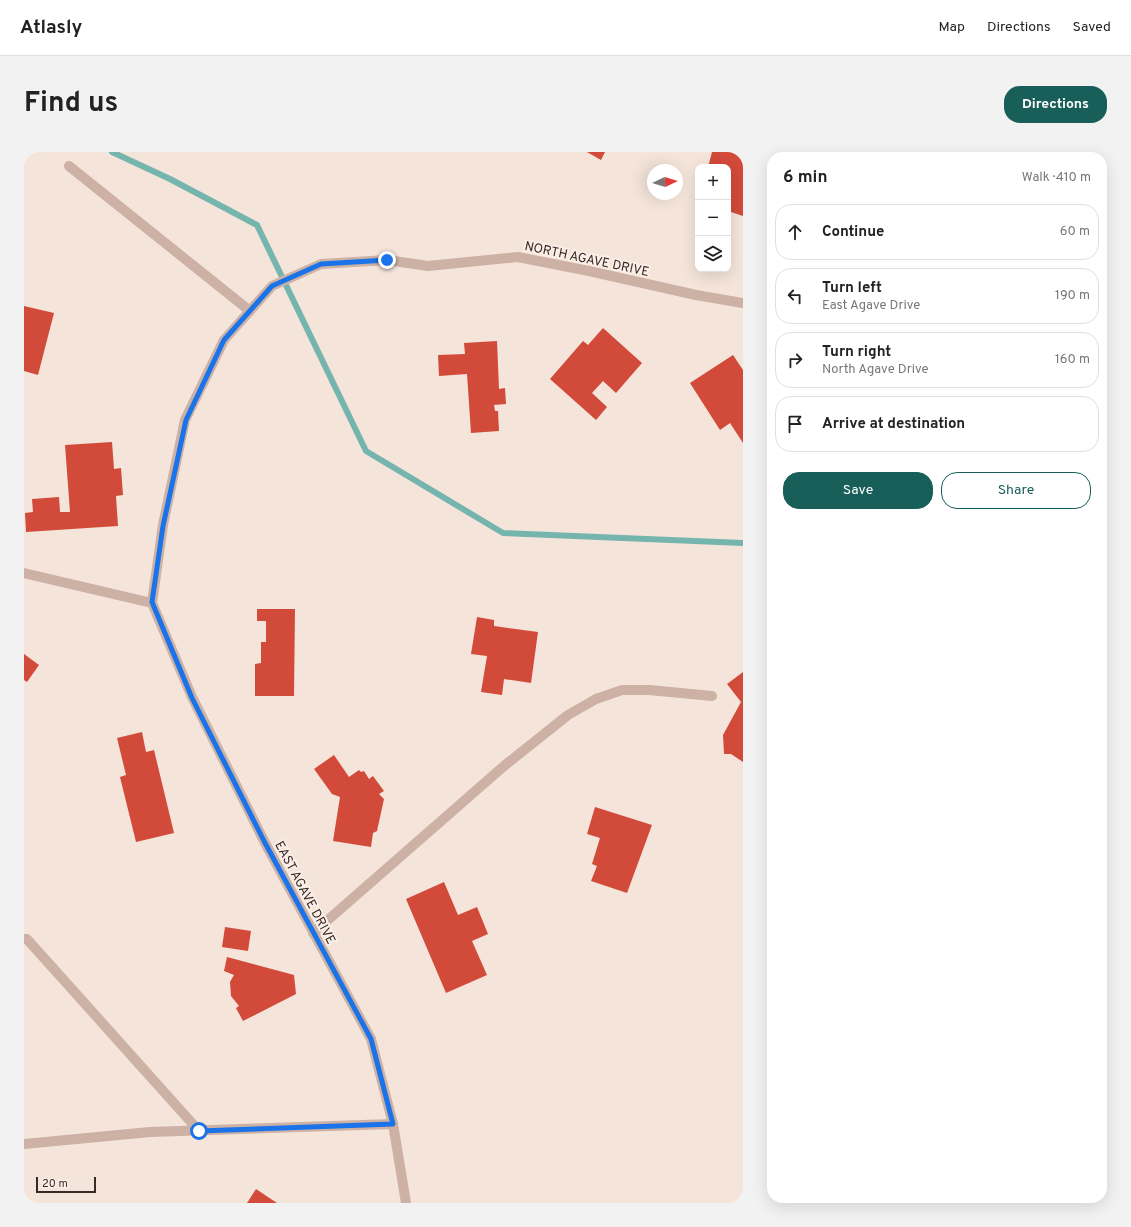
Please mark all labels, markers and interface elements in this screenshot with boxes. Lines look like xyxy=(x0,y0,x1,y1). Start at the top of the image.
text: Atlasly xyxy=(20,16,82,40)
text: Map xyxy=(939,19,965,36)
text: Directions xyxy=(987,19,1051,36)
text: Saved xyxy=(1073,19,1111,36)
text: Find us xyxy=(24,86,118,122)
button: Directions xyxy=(1004,86,1107,123)
north arrow xyxy=(647,164,683,200)
map controls xyxy=(695,164,731,272)
button: + xyxy=(695,164,731,200)
text: 6 min xyxy=(783,167,827,189)
text: Walk · 410 m xyxy=(1022,170,1091,186)
button: − xyxy=(695,200,731,236)
icon: ahead xyxy=(784,221,806,243)
text: Continue xyxy=(822,223,884,242)
text: 60 m xyxy=(1060,224,1090,240)
button: layers xyxy=(695,236,731,272)
street label: NORTH AGAVE DRIVE xyxy=(523,239,650,281)
route end xyxy=(378,251,396,269)
text: Turn left xyxy=(822,279,882,298)
icon: left xyxy=(784,285,806,307)
text: 190 m xyxy=(1055,288,1090,304)
text: East Agave Drive xyxy=(822,298,920,314)
text: Turn right xyxy=(822,343,891,362)
icon: right xyxy=(784,349,806,371)
text: 160 m xyxy=(1055,352,1090,368)
text: North Agave Drive xyxy=(822,362,929,378)
icon: arrive xyxy=(784,413,806,435)
text: Arrive at destination xyxy=(822,415,965,434)
button: Save xyxy=(783,472,933,509)
button: Share xyxy=(941,472,1091,509)
street label: EAST AGAVE DRIVE xyxy=(270,839,338,947)
route start xyxy=(190,1122,208,1140)
scale bar xyxy=(36,1175,96,1194)
text: 20 m xyxy=(42,1177,68,1191)

